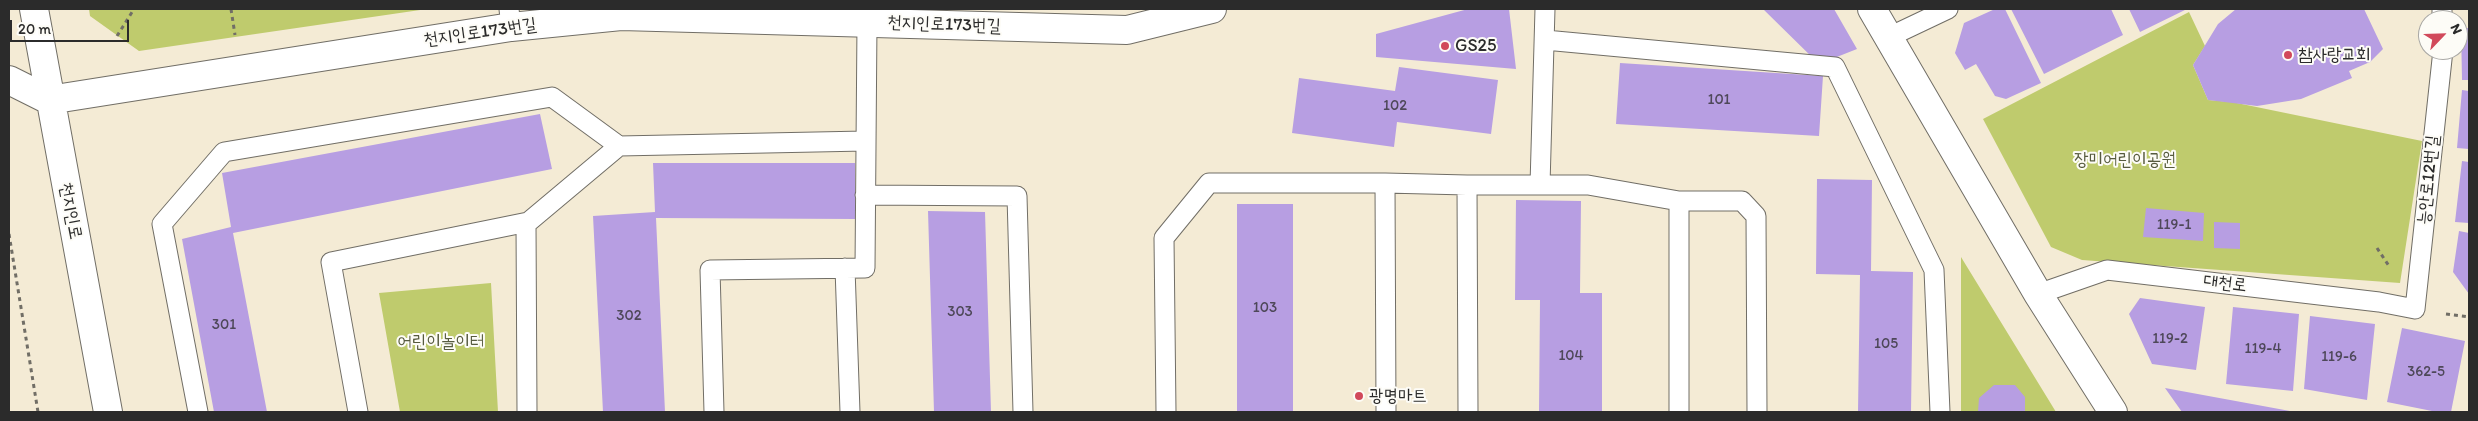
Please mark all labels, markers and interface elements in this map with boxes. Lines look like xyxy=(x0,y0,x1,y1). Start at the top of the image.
scale bar xyxy=(12,10,131,42)
north arrow xyxy=(2418,10,2468,60)
street label: 천지인로173번길 xyxy=(887,12,1001,38)
street label: 천지인로173번길 xyxy=(422,14,538,52)
text: 20 m xyxy=(18,20,51,38)
text: N xyxy=(2447,21,2466,37)
place label: GS25 xyxy=(1455,35,1496,57)
marker: GS25 xyxy=(1439,40,1451,52)
place label: 참사랑교회 xyxy=(2298,44,2370,66)
marker: 참사랑교회 xyxy=(2282,49,2294,61)
house number: 101 xyxy=(1707,91,1731,109)
house number: 102 xyxy=(1383,97,1407,115)
street label: 능안로12번길 xyxy=(2414,134,2444,226)
park label: 장미어린이공원 xyxy=(2074,149,2176,171)
street label: 천지인로 xyxy=(54,181,86,241)
house number: 119-1 xyxy=(2157,216,2191,234)
street label: 대천로 xyxy=(2202,271,2248,297)
house number: 103 xyxy=(1253,299,1277,317)
house number: 303 xyxy=(947,303,973,321)
house number: 302 xyxy=(616,307,642,325)
house number: 301 xyxy=(212,316,236,334)
house number: 119-2 xyxy=(2152,330,2188,348)
park label: 어린이놀이터 xyxy=(398,331,484,353)
house number: 105 xyxy=(1874,335,1898,353)
house number: 119-4 xyxy=(2245,340,2281,358)
house number: 104 xyxy=(1558,347,1584,365)
house number: 119-6 xyxy=(2321,348,2357,366)
house number: 362-5 xyxy=(2407,363,2445,381)
place label: 광명마트 xyxy=(1369,385,1427,407)
marker: 광명마트 xyxy=(1353,390,1365,402)

